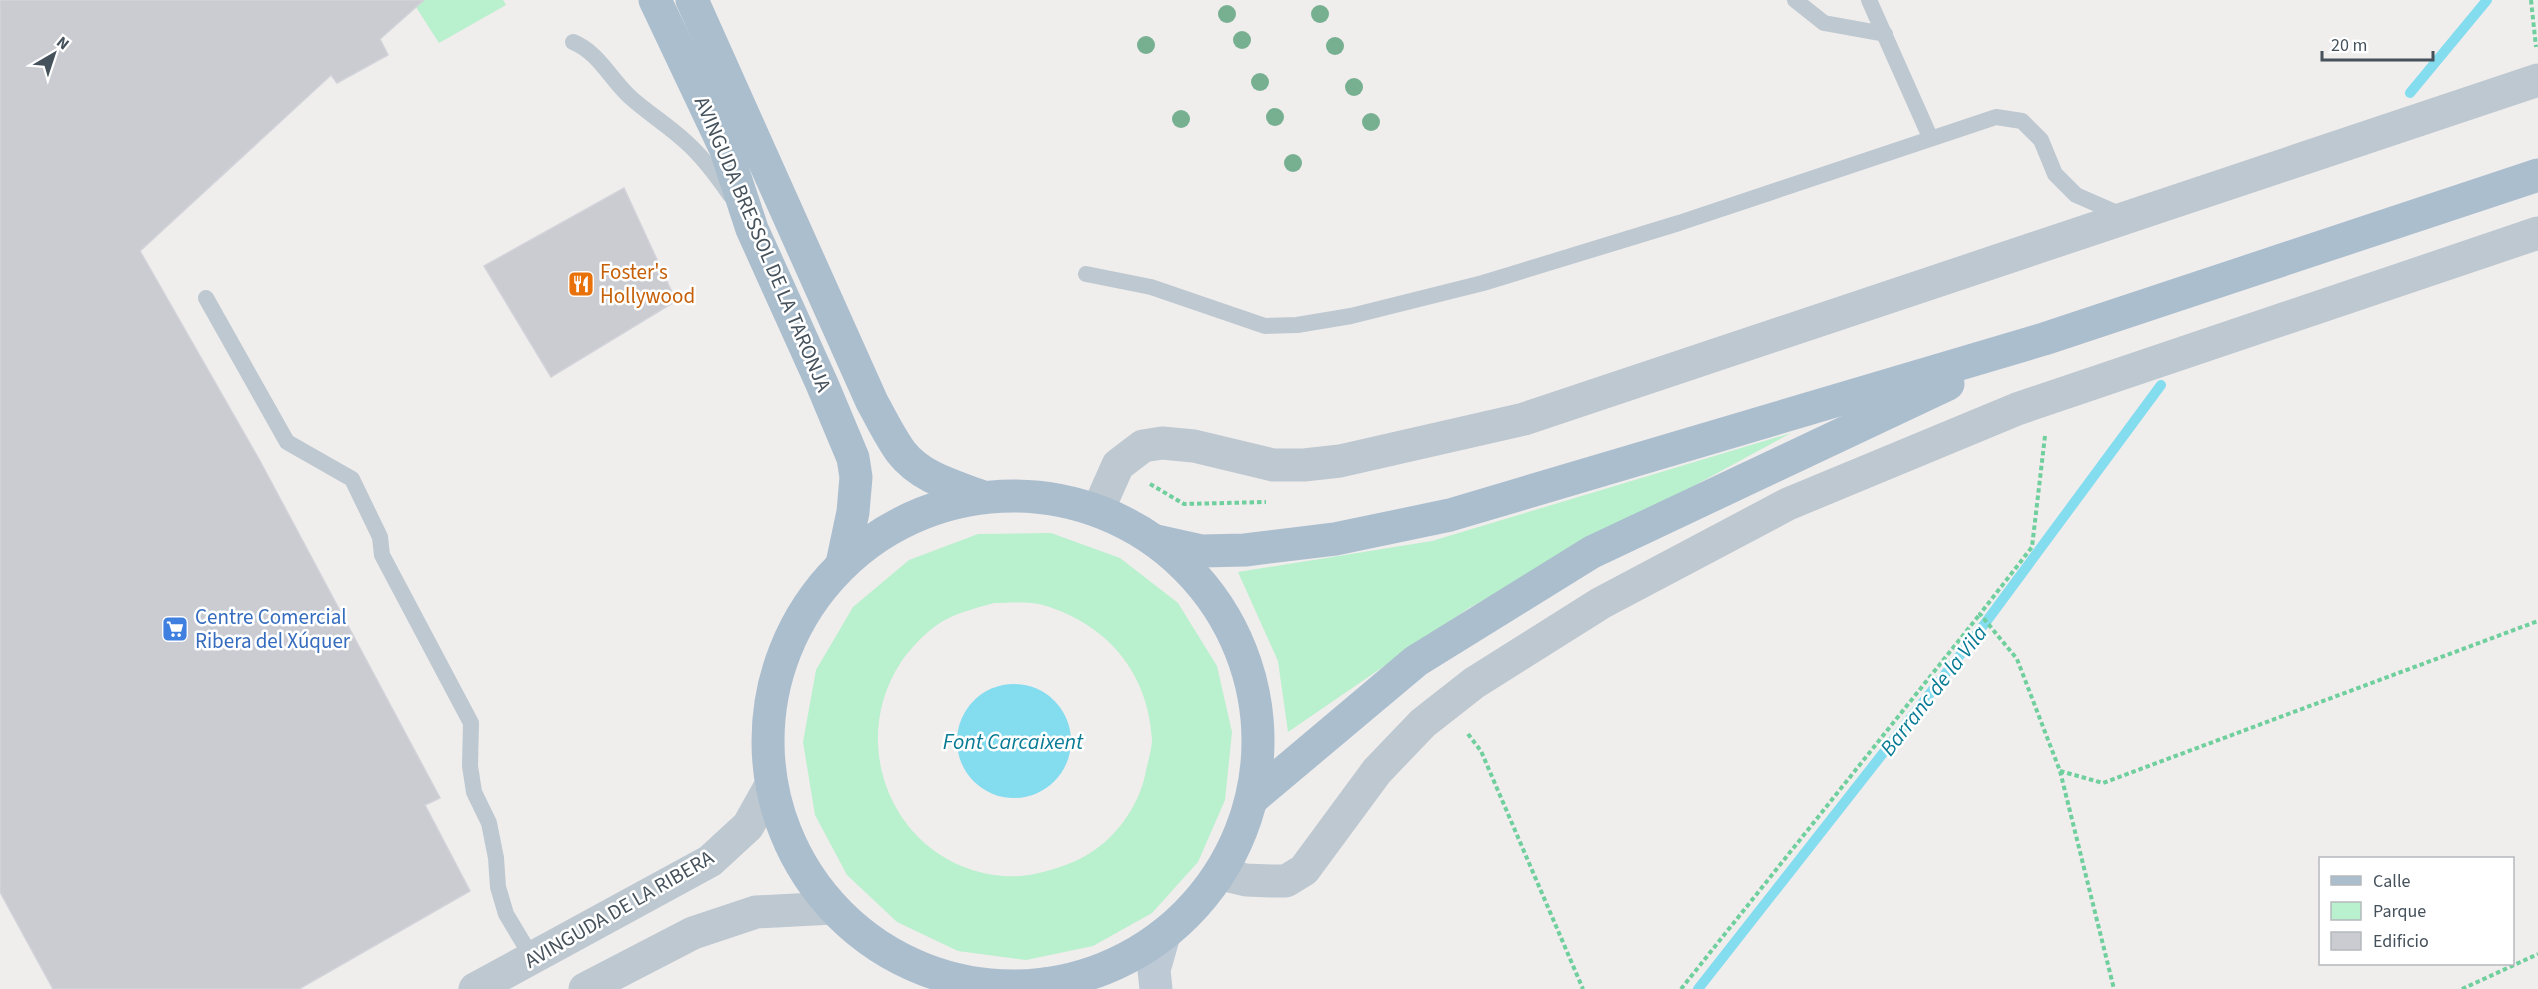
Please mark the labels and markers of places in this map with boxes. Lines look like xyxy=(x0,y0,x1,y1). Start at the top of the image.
place label: Foster's Hollywood xyxy=(600,257,695,311)
restaurant icon: Foster's Hollywood xyxy=(566,269,596,299)
place label: Centre Comercial Ribera del Xúquer xyxy=(195,602,351,656)
supermarket icon: Centre Comercial Ribera del Xúquer xyxy=(160,614,190,644)

